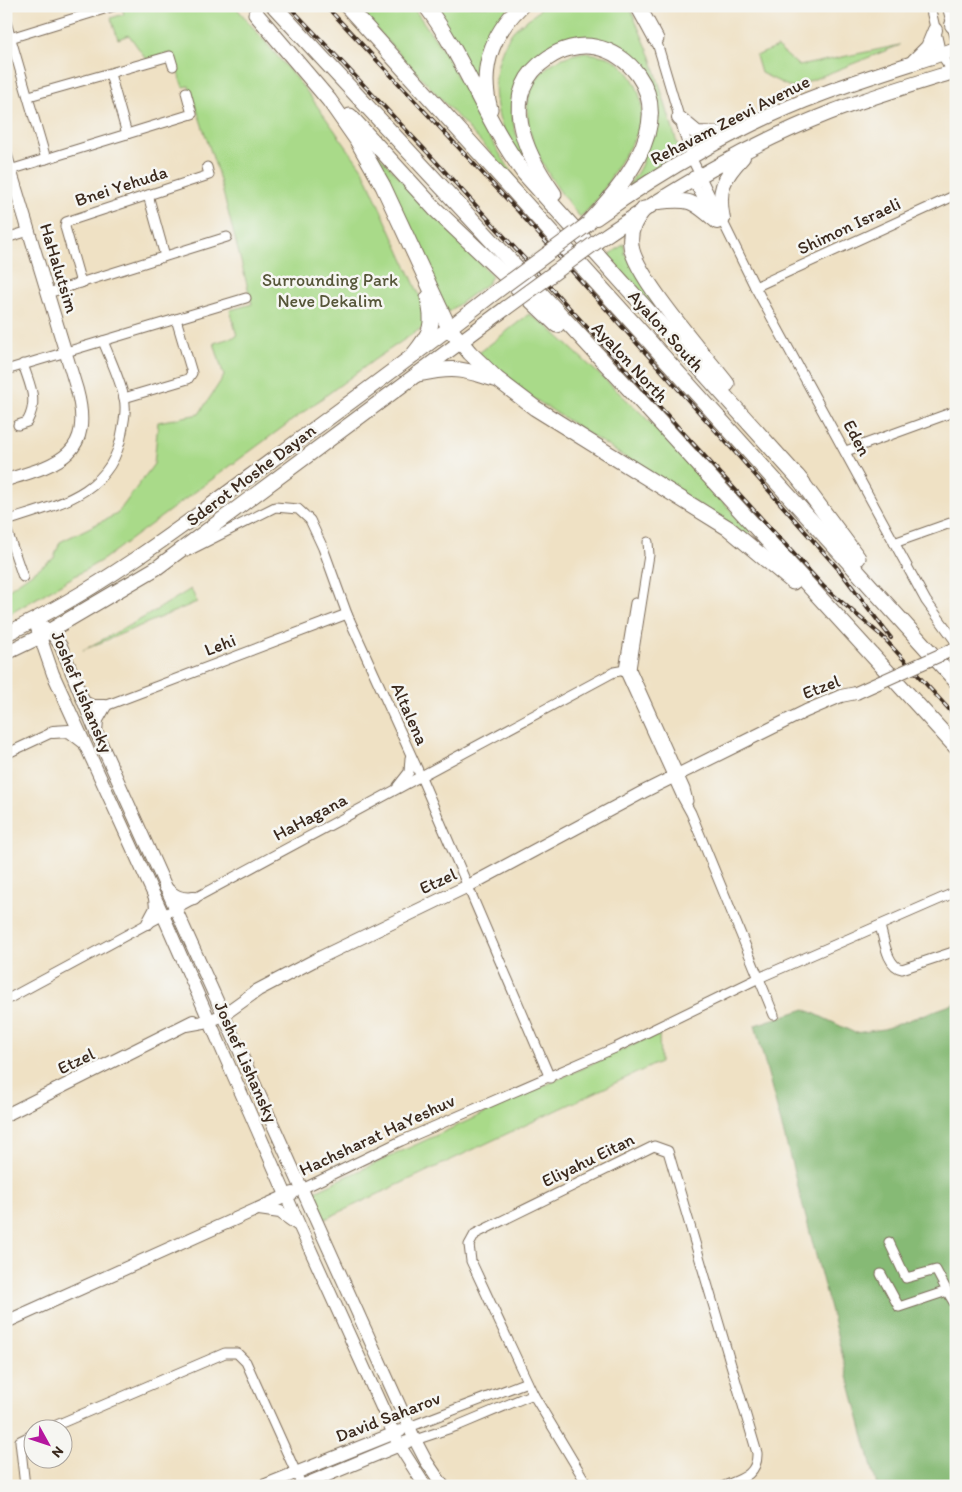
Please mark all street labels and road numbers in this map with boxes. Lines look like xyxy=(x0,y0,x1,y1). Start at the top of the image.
street label: Rehavam Zeevi Avenue xyxy=(646,70,814,170)
street label: Bnei Yehuda xyxy=(72,161,170,211)
street label: Shimon Israeli xyxy=(794,192,904,260)
street label: HaHalutsim xyxy=(35,220,83,316)
street label: Ayalon South xyxy=(623,285,709,377)
street label: Ayalon North xyxy=(587,317,673,407)
street label: Eden xyxy=(838,416,876,460)
street label: Sderot Moshe Dayan xyxy=(182,419,320,531)
street label: Joshef Lishansky xyxy=(46,628,118,757)
street label: Lehi xyxy=(201,629,239,661)
street label: Etzel xyxy=(799,670,843,704)
street label: Altalena xyxy=(387,679,434,749)
street label: HaHagana xyxy=(269,788,351,846)
street label: Etzel xyxy=(416,863,460,899)
street label: Joshef Lishansky xyxy=(209,998,283,1126)
street label: Etzel xyxy=(54,1043,98,1079)
street label: Hachsharat HaYeshuv xyxy=(296,1089,459,1181)
street label: Eliyahu Eitan xyxy=(538,1128,638,1192)
street label: David Saharov xyxy=(332,1387,444,1447)

